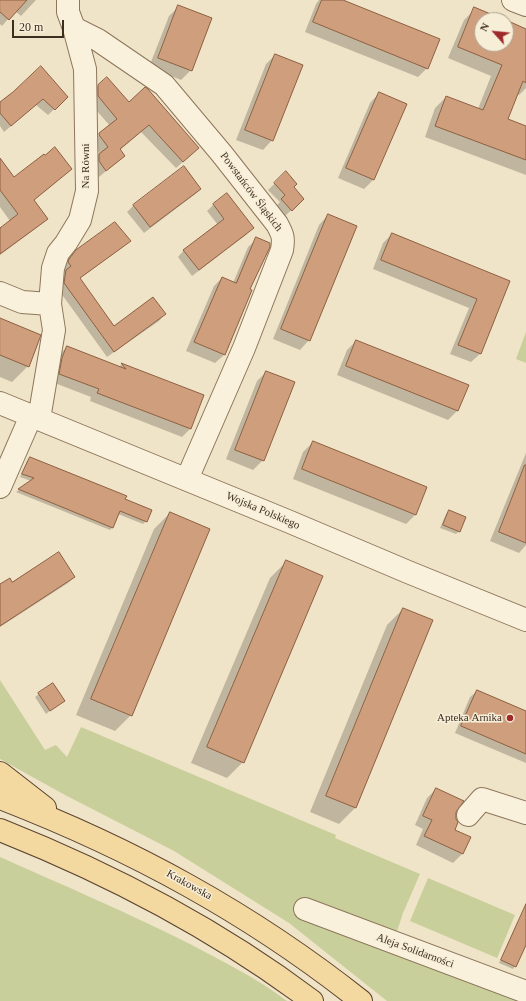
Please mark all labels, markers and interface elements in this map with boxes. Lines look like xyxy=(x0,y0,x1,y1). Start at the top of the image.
scale bar xyxy=(14,12,66,38)
north arrow xyxy=(474,12,514,52)
text: 20 m xyxy=(19,20,43,34)
text: N xyxy=(477,21,491,33)
street label: Na Równi xyxy=(79,144,93,188)
street label: Powstańców Śląskich xyxy=(217,150,285,234)
street label: Wojska Polskiego xyxy=(224,490,302,532)
place label: Apteka Arnika xyxy=(437,711,502,725)
marker: Apteka Arnika xyxy=(505,713,515,723)
street label: Krakowska xyxy=(164,867,214,903)
street label: Aleja Solidarności xyxy=(374,931,456,971)

